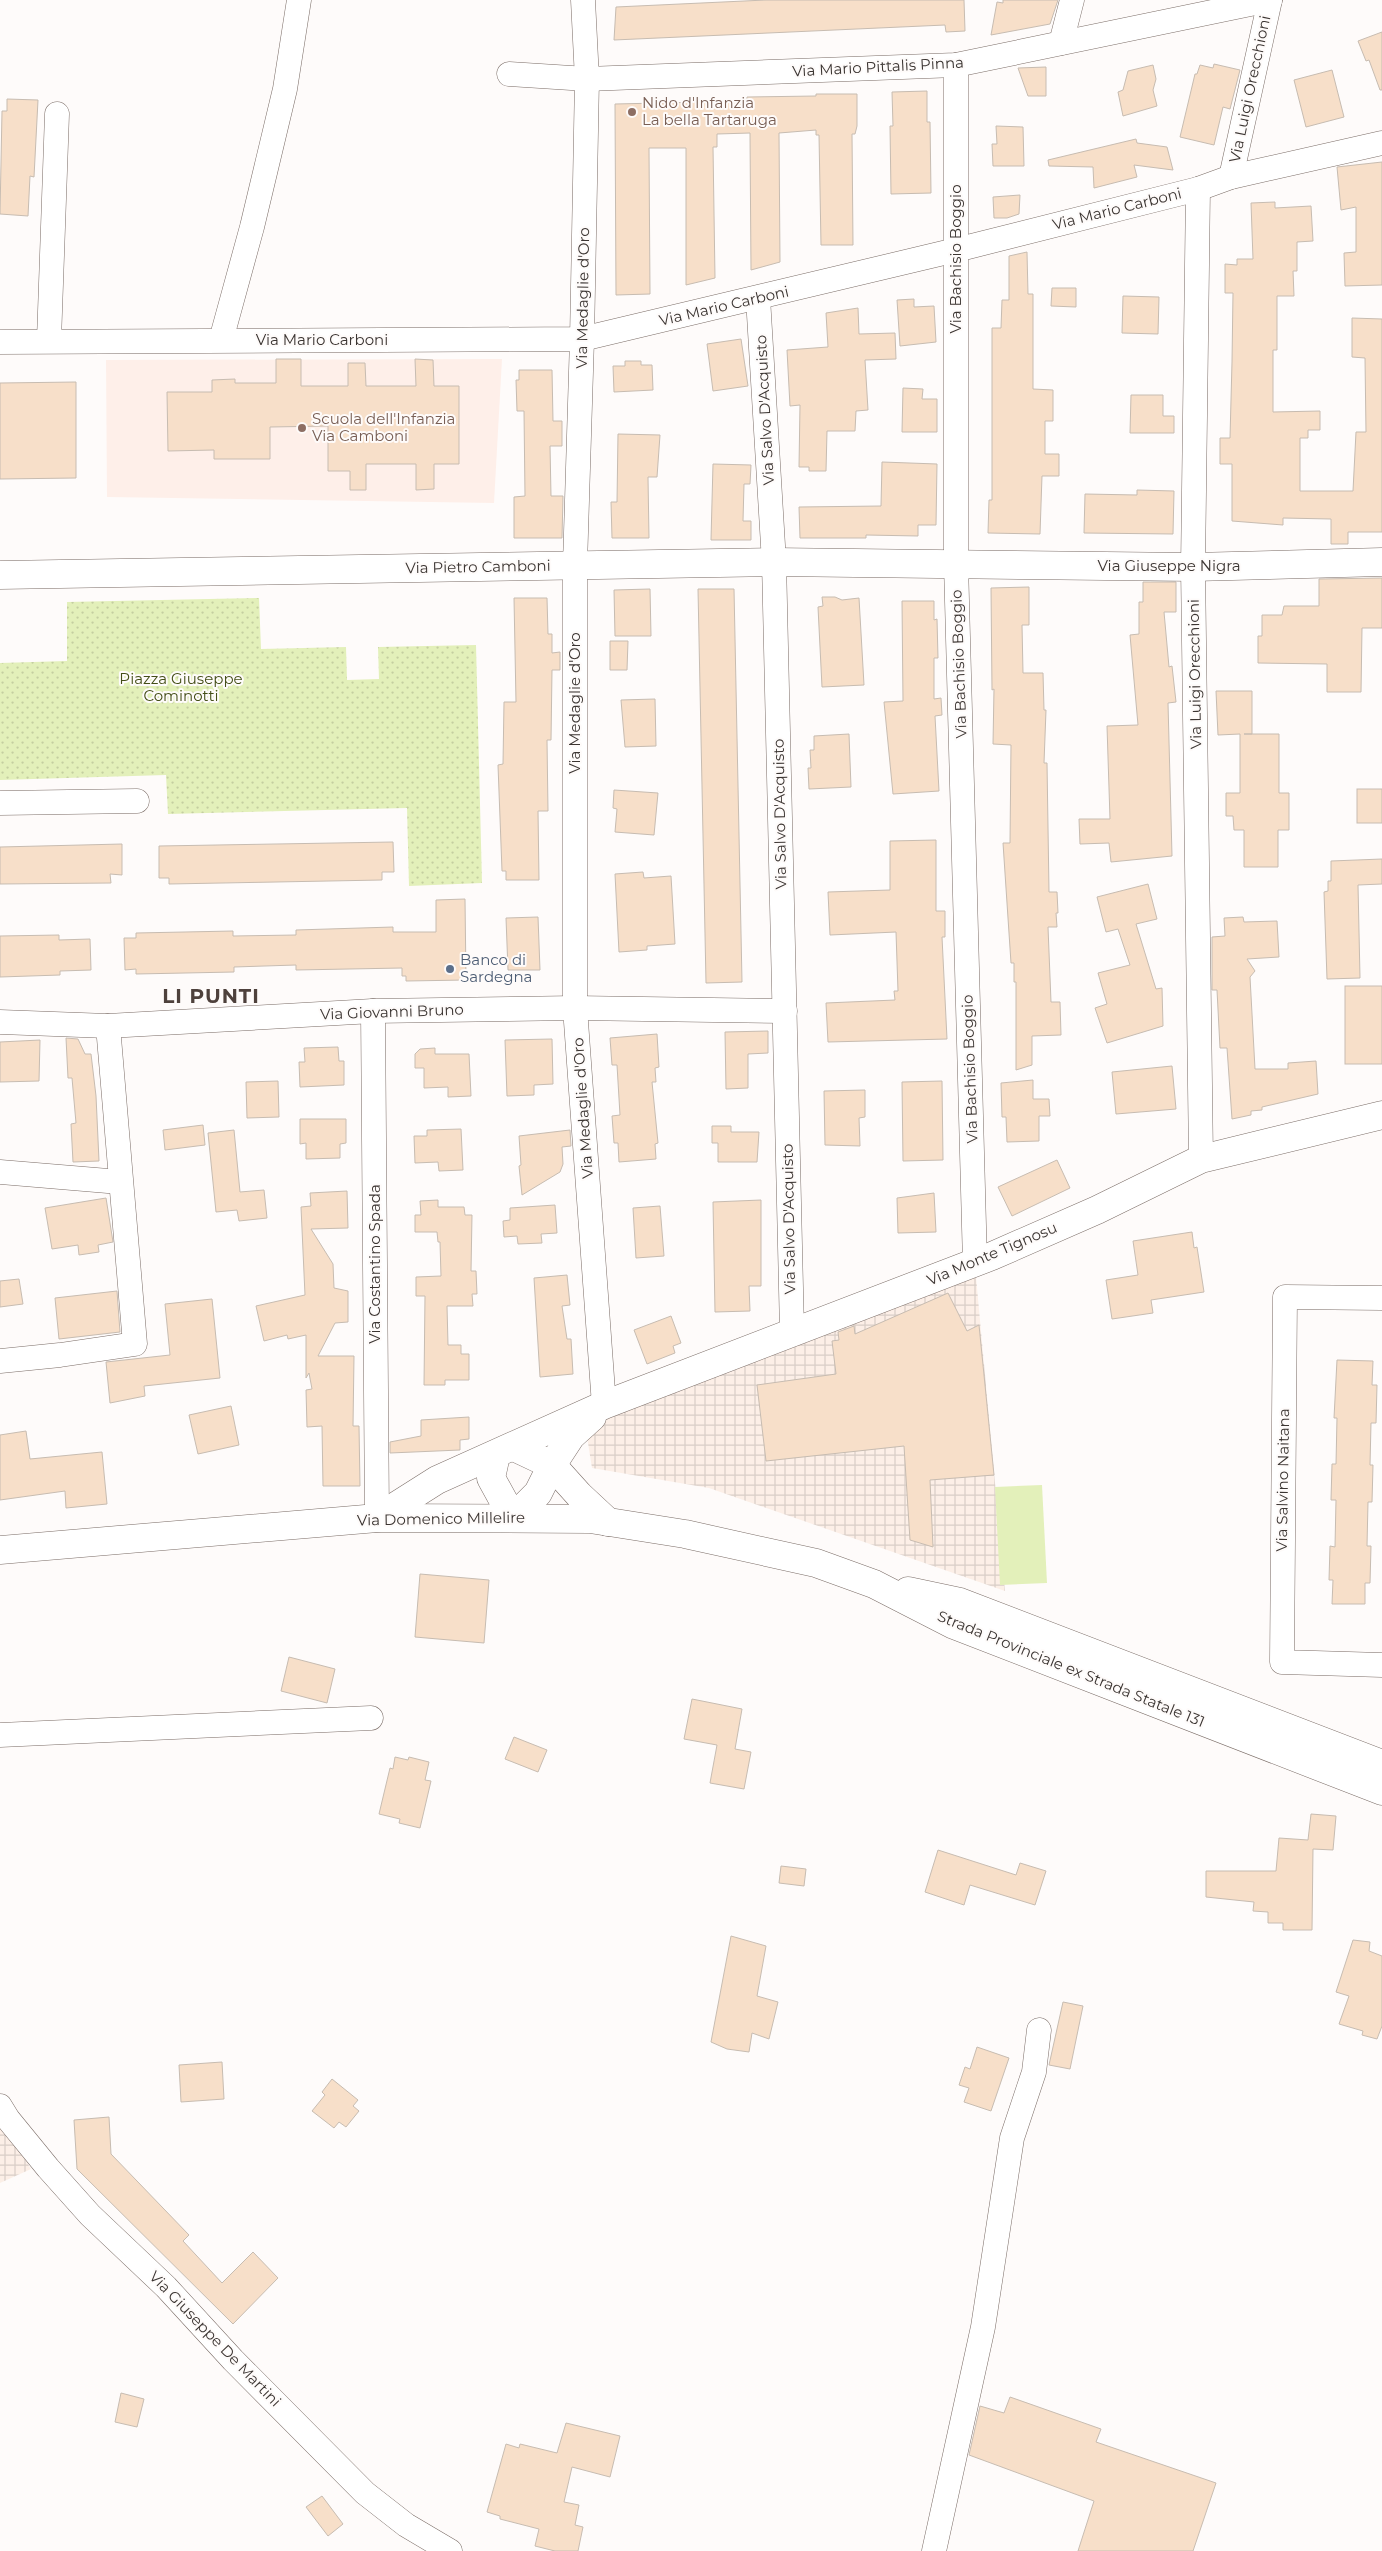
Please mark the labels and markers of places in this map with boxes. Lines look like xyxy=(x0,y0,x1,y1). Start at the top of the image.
place label: Nido d'Infanzia La bella Tartaruga xyxy=(642,93,777,129)
marker: Nido d'Infanzia La bella Tartaruga xyxy=(626,106,638,118)
place label: Scuola dell'Infanzia Via Camboni xyxy=(312,409,455,445)
marker: Scuola dell'Infanzia Via Camboni xyxy=(296,422,308,434)
place label: Banco di Sardegna xyxy=(460,950,532,986)
marker: Banco di Sardegna xyxy=(444,963,456,975)

